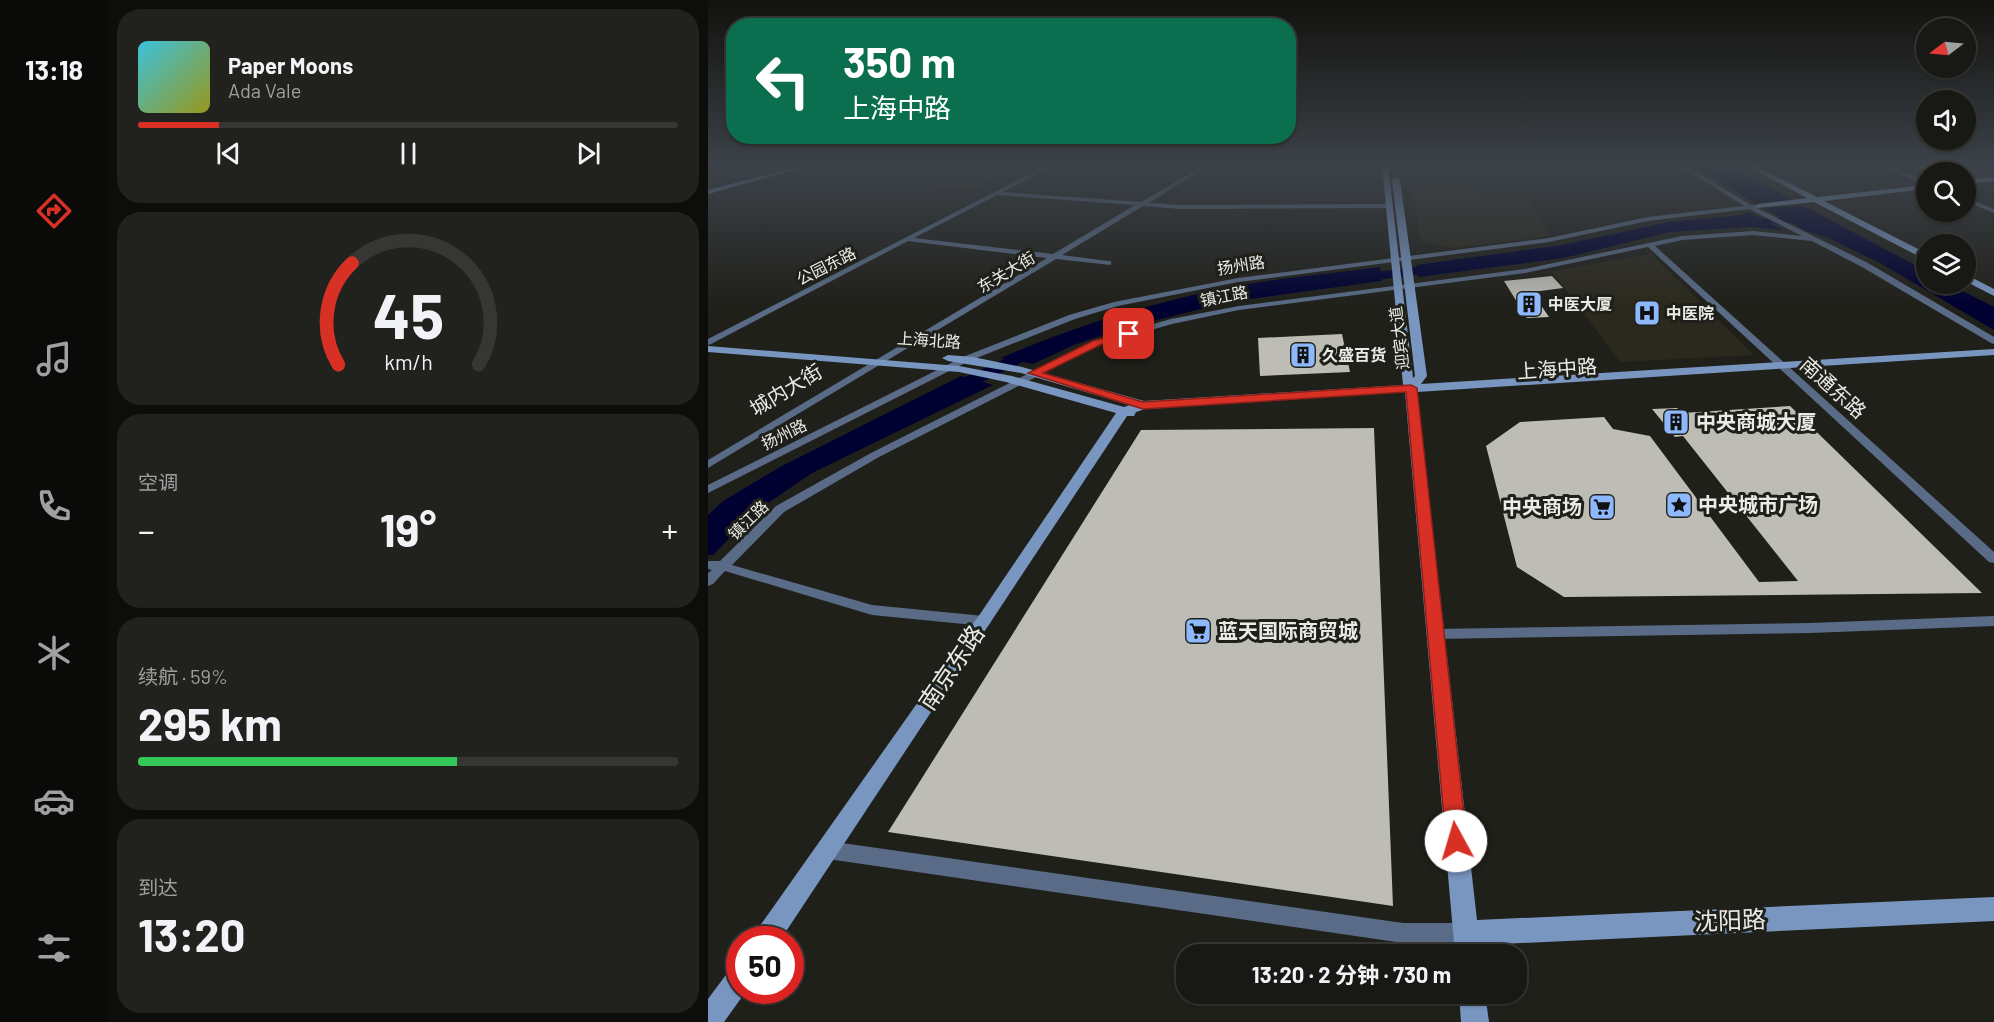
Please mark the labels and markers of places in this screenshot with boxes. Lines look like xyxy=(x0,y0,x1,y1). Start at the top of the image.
building icon: 中医大厦 xyxy=(1514,289,1544,319)
place label: 中医大厦 xyxy=(1548,294,1612,313)
hospital icon: 中医院 xyxy=(1632,298,1662,328)
place label: 中医院 xyxy=(1666,303,1714,322)
pin xyxy=(1103,308,1154,359)
building icon: 久盛百货 xyxy=(1288,340,1318,370)
place label: 久盛百货 xyxy=(1322,345,1386,364)
building icon: 中央商城大厦 xyxy=(1661,407,1691,437)
place label: 中央商城大厦 xyxy=(1696,409,1816,433)
place icon: 中央城市广场 xyxy=(1664,490,1694,520)
supermarket icon: 中央商场 xyxy=(1587,492,1617,522)
place label: 中央城市广场 xyxy=(1698,492,1818,516)
place label: 中央商场 xyxy=(1502,494,1582,518)
supermarket icon: 蓝天国际商贸城 xyxy=(1183,616,1213,646)
place label: 蓝天国际商贸城 xyxy=(1218,618,1358,642)

